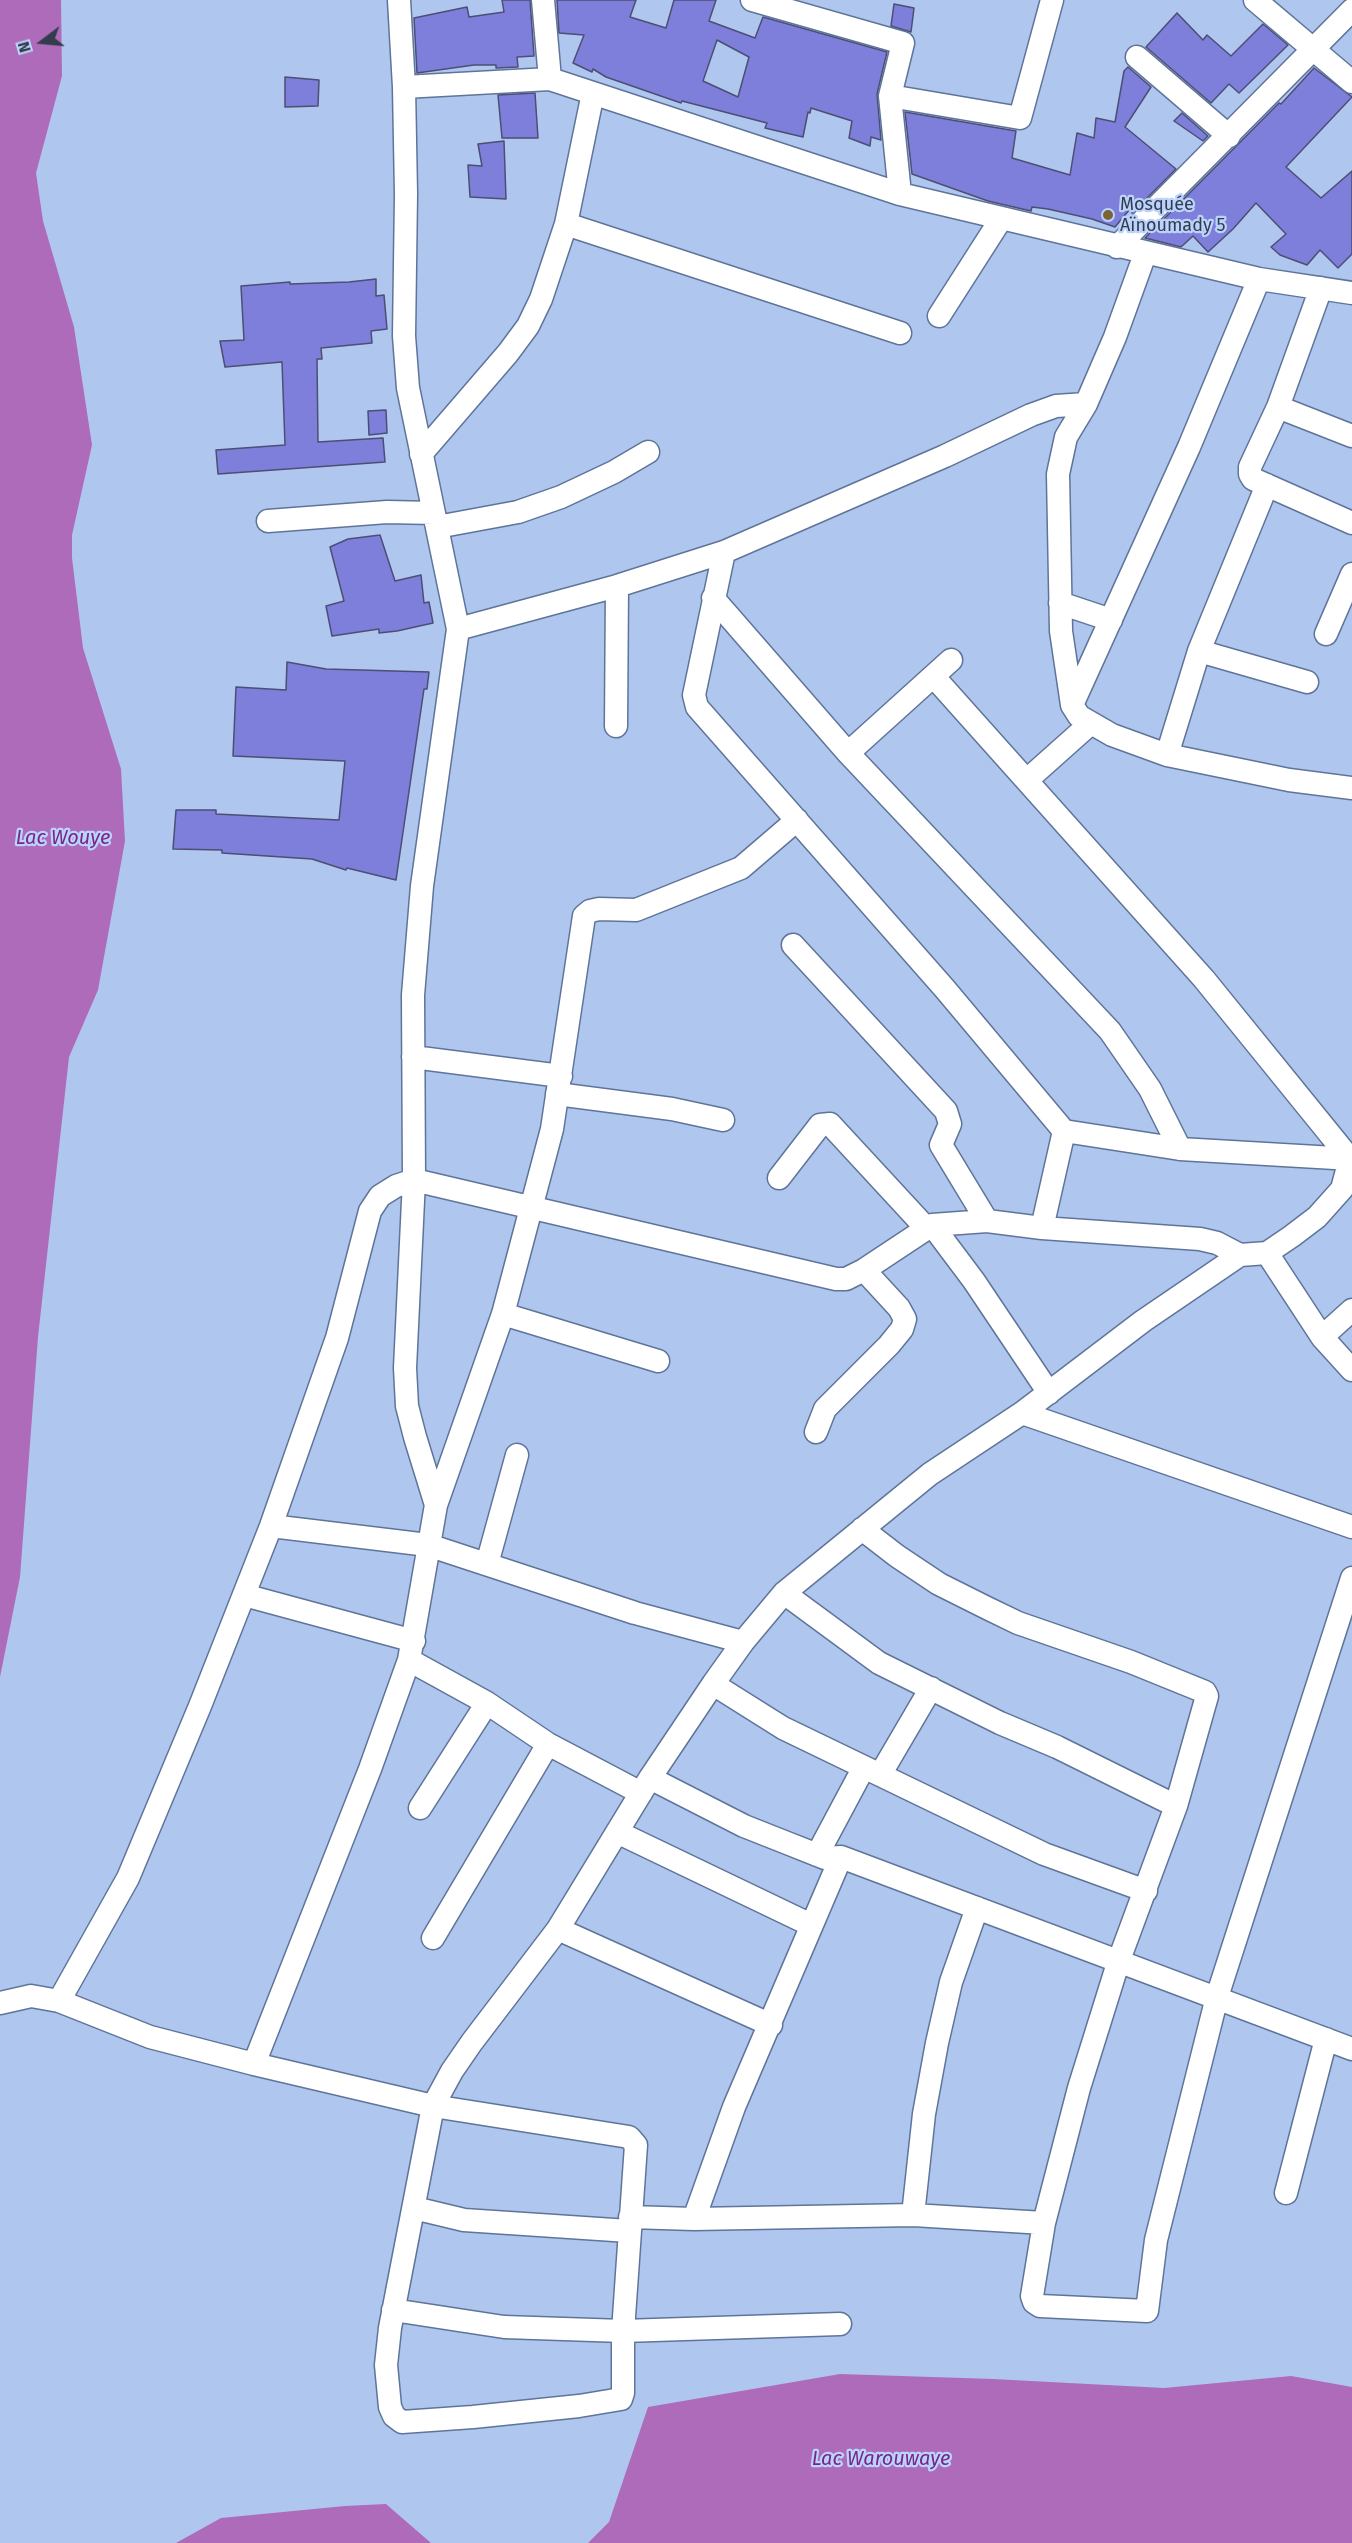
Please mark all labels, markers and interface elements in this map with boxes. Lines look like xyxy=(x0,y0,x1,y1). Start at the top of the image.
north arrow xyxy=(12,12,72,72)
text: N xyxy=(14,39,35,55)
place label: Mosquée Aïnoumady 5 xyxy=(1120,194,1226,236)
marker: Mosquée Aïnoumady 5 xyxy=(1101,208,1115,222)
water label: Lac Wouye xyxy=(16,826,110,850)
water label: Lac Warouwaye xyxy=(812,2447,950,2471)

